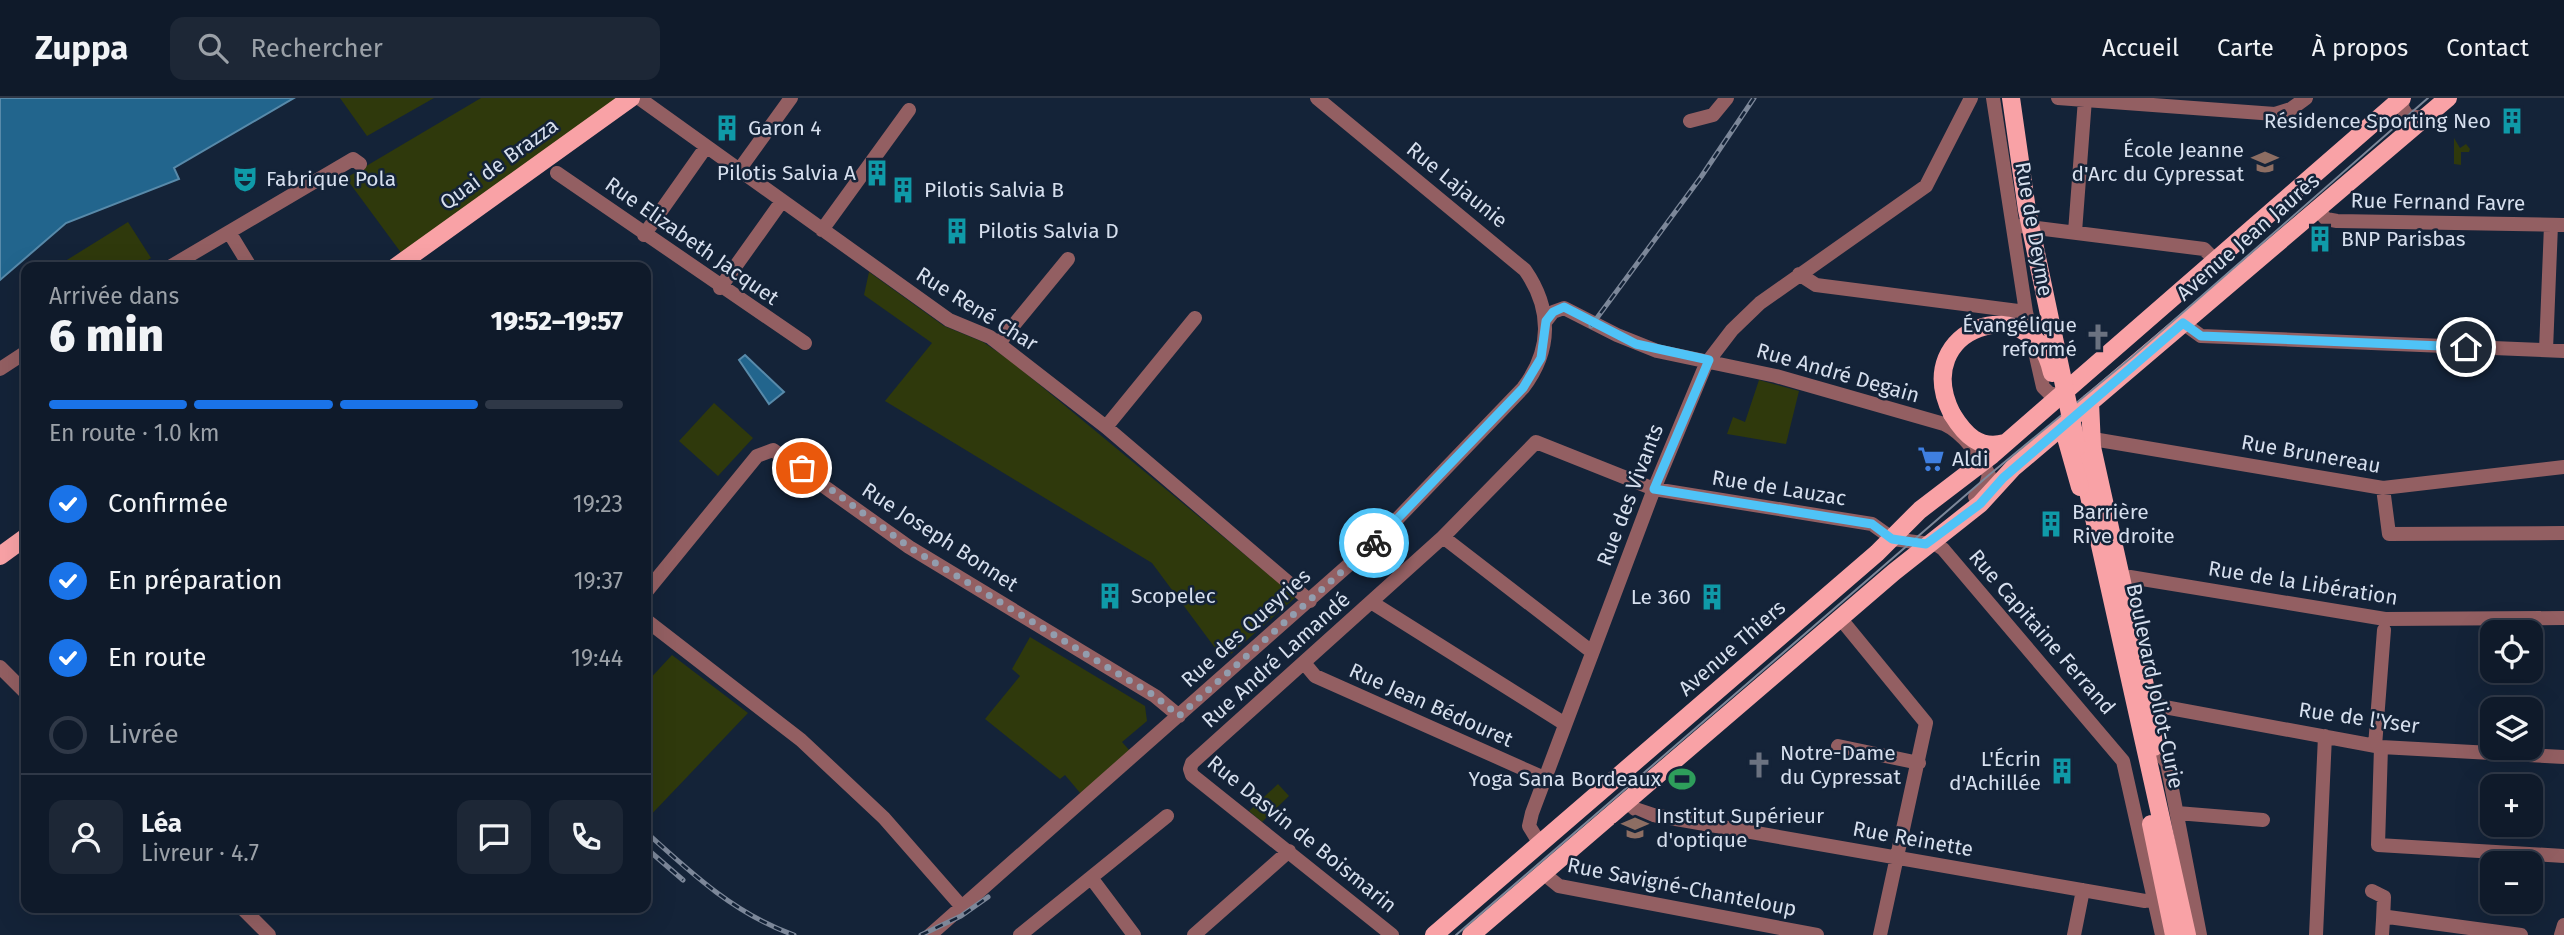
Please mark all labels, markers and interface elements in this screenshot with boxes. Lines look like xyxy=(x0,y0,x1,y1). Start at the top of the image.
search box xyxy=(170,17,660,80)
text: Zuppa xyxy=(35,28,128,68)
icon: search xyxy=(194,29,232,67)
text: Rechercher xyxy=(250,33,383,64)
text: Accueil xyxy=(2102,34,2179,62)
text: Carte xyxy=(2217,34,2274,62)
text: À propos xyxy=(2312,34,2408,62)
text: Contact xyxy=(2446,34,2529,62)
building icon: Résidence Sporting Neo xyxy=(2497,106,2527,136)
place label: Résidence Sporting Neo xyxy=(2264,108,2491,134)
street label: Quai de Brazza xyxy=(435,112,563,216)
building icon: Garon 4 xyxy=(712,113,742,143)
place label: Garon 4 xyxy=(748,115,821,141)
street label: Rue Lajaunie xyxy=(1401,136,1513,234)
place label: École Jeanne d'Arc du Cypressat xyxy=(2071,137,2244,187)
school or university icon: École Jeanne d'Arc du Cypressat xyxy=(2250,147,2280,177)
building icon: Pilotis Salvia A xyxy=(862,158,892,188)
place label: Pilotis Salvia A xyxy=(717,160,856,186)
street label: Rue de Deyme xyxy=(2009,160,2059,298)
theatre icon: Fabrique Pola xyxy=(230,164,260,194)
place label: Fabrique Pola xyxy=(266,166,396,192)
street label: Avenue Jean Jaurès xyxy=(2171,168,2325,306)
street label: Rue Elizabeth Jacquet xyxy=(600,171,784,311)
building icon: Pilotis Salvia B xyxy=(888,175,918,205)
place label: Pilotis Salvia B xyxy=(924,177,1064,203)
street label: Rue Fernand Favre xyxy=(2350,187,2526,217)
building icon: Pilotis Salvia D xyxy=(942,216,972,246)
place label: Pilotis Salvia D xyxy=(978,218,1119,244)
building icon: BNP Parisbas xyxy=(2305,224,2335,254)
place label: BNP Parisbas xyxy=(2341,226,2466,252)
street label: Rue René Char xyxy=(911,261,1043,357)
text: Arrivée dans xyxy=(49,282,179,310)
text: 19:52–19:57 xyxy=(491,306,623,337)
text: 6 min xyxy=(49,308,164,363)
place label: Évangélique reformé xyxy=(1962,312,2077,362)
pin xyxy=(2436,317,2496,377)
church icon: Évangélique reformé xyxy=(2083,322,2113,352)
icon: home xyxy=(2447,328,2485,366)
street label: Rue André Degain xyxy=(1753,337,1923,409)
text: En route · 1.0 km xyxy=(49,419,219,447)
street label: Rue des Vivants xyxy=(1591,420,1669,570)
street label: Rue Brunereau xyxy=(2239,429,2383,479)
pin xyxy=(772,438,832,498)
supermarket icon: Aldi xyxy=(1916,444,1946,474)
place label: Aldi xyxy=(1952,446,1989,472)
icon: bag xyxy=(783,449,821,487)
street label: Rue de Lauzac xyxy=(1710,465,1848,511)
street label: Rue Joseph Bonnet xyxy=(857,477,1023,597)
icon: check xyxy=(49,485,87,523)
text: Confirmée xyxy=(108,488,228,519)
text: 19:23 xyxy=(573,490,623,518)
place label: Barrière Rive droite xyxy=(2072,499,2175,549)
courier xyxy=(1339,508,1409,578)
building icon: Barrière Rive droite xyxy=(2036,509,2066,539)
icon: bike xyxy=(1355,524,1393,562)
street label: Rue Capitaine Ferrand xyxy=(1963,544,2121,720)
street label: Rue de la Libération xyxy=(2206,555,2400,611)
icon: check xyxy=(49,562,87,600)
street label: Rue des Queyries xyxy=(1176,563,1316,693)
text: En préparation xyxy=(108,565,282,596)
text: 19:37 xyxy=(574,567,623,595)
building icon: Scopelec xyxy=(1095,581,1125,611)
street label: Boulevard Joliot-Curie xyxy=(2121,581,2189,791)
building icon: Le 360 xyxy=(1697,582,1727,612)
place label: Scopelec xyxy=(1131,583,1216,609)
place label: Le 360 xyxy=(1631,584,1691,610)
street label: Rue André Lamandé xyxy=(1196,587,1356,733)
street label: Avenue Thiers xyxy=(1673,594,1791,702)
map controls xyxy=(2480,620,2543,914)
button: locate xyxy=(2480,620,2543,683)
icon: check xyxy=(49,639,87,677)
text: En route xyxy=(108,642,207,673)
text: 19:44 xyxy=(571,644,623,672)
street label: Rue Jean Bédouret xyxy=(1345,657,1517,753)
street label: Rue de l'Yser xyxy=(2297,697,2421,739)
button: layers xyxy=(2480,697,2543,760)
text: Livrée xyxy=(108,719,179,750)
place label: Notre-Dame du Cypressat xyxy=(1780,740,1901,790)
place label: L'Écrin d'Achillée xyxy=(1949,746,2041,796)
street label: Rue Dasvin de Boismarin xyxy=(1202,750,1402,918)
church icon: Notre-Dame du Cypressat xyxy=(1744,750,1774,780)
building icon: L'Écrin d'Achillée xyxy=(2047,756,2077,786)
sports icon: Yoga Sana Bordeaux xyxy=(1667,764,1697,794)
place label: Yoga Sana Bordeaux xyxy=(1469,766,1662,792)
button: + xyxy=(2480,774,2543,837)
button: person xyxy=(49,800,123,874)
button: chat xyxy=(457,800,531,874)
button: phone xyxy=(549,800,623,874)
place label: Institut Supérieur d'optique xyxy=(1656,803,1824,853)
text: Léa xyxy=(141,808,182,839)
school or university icon: Institut Supérieur d'optique xyxy=(1620,813,1650,843)
street label: Rue Reinette xyxy=(1851,816,1975,862)
text: Livreur · 4.7 xyxy=(141,839,259,867)
button: − xyxy=(2480,851,2543,914)
street label: Rue Savigné-Chanteloup xyxy=(1565,852,1799,922)

